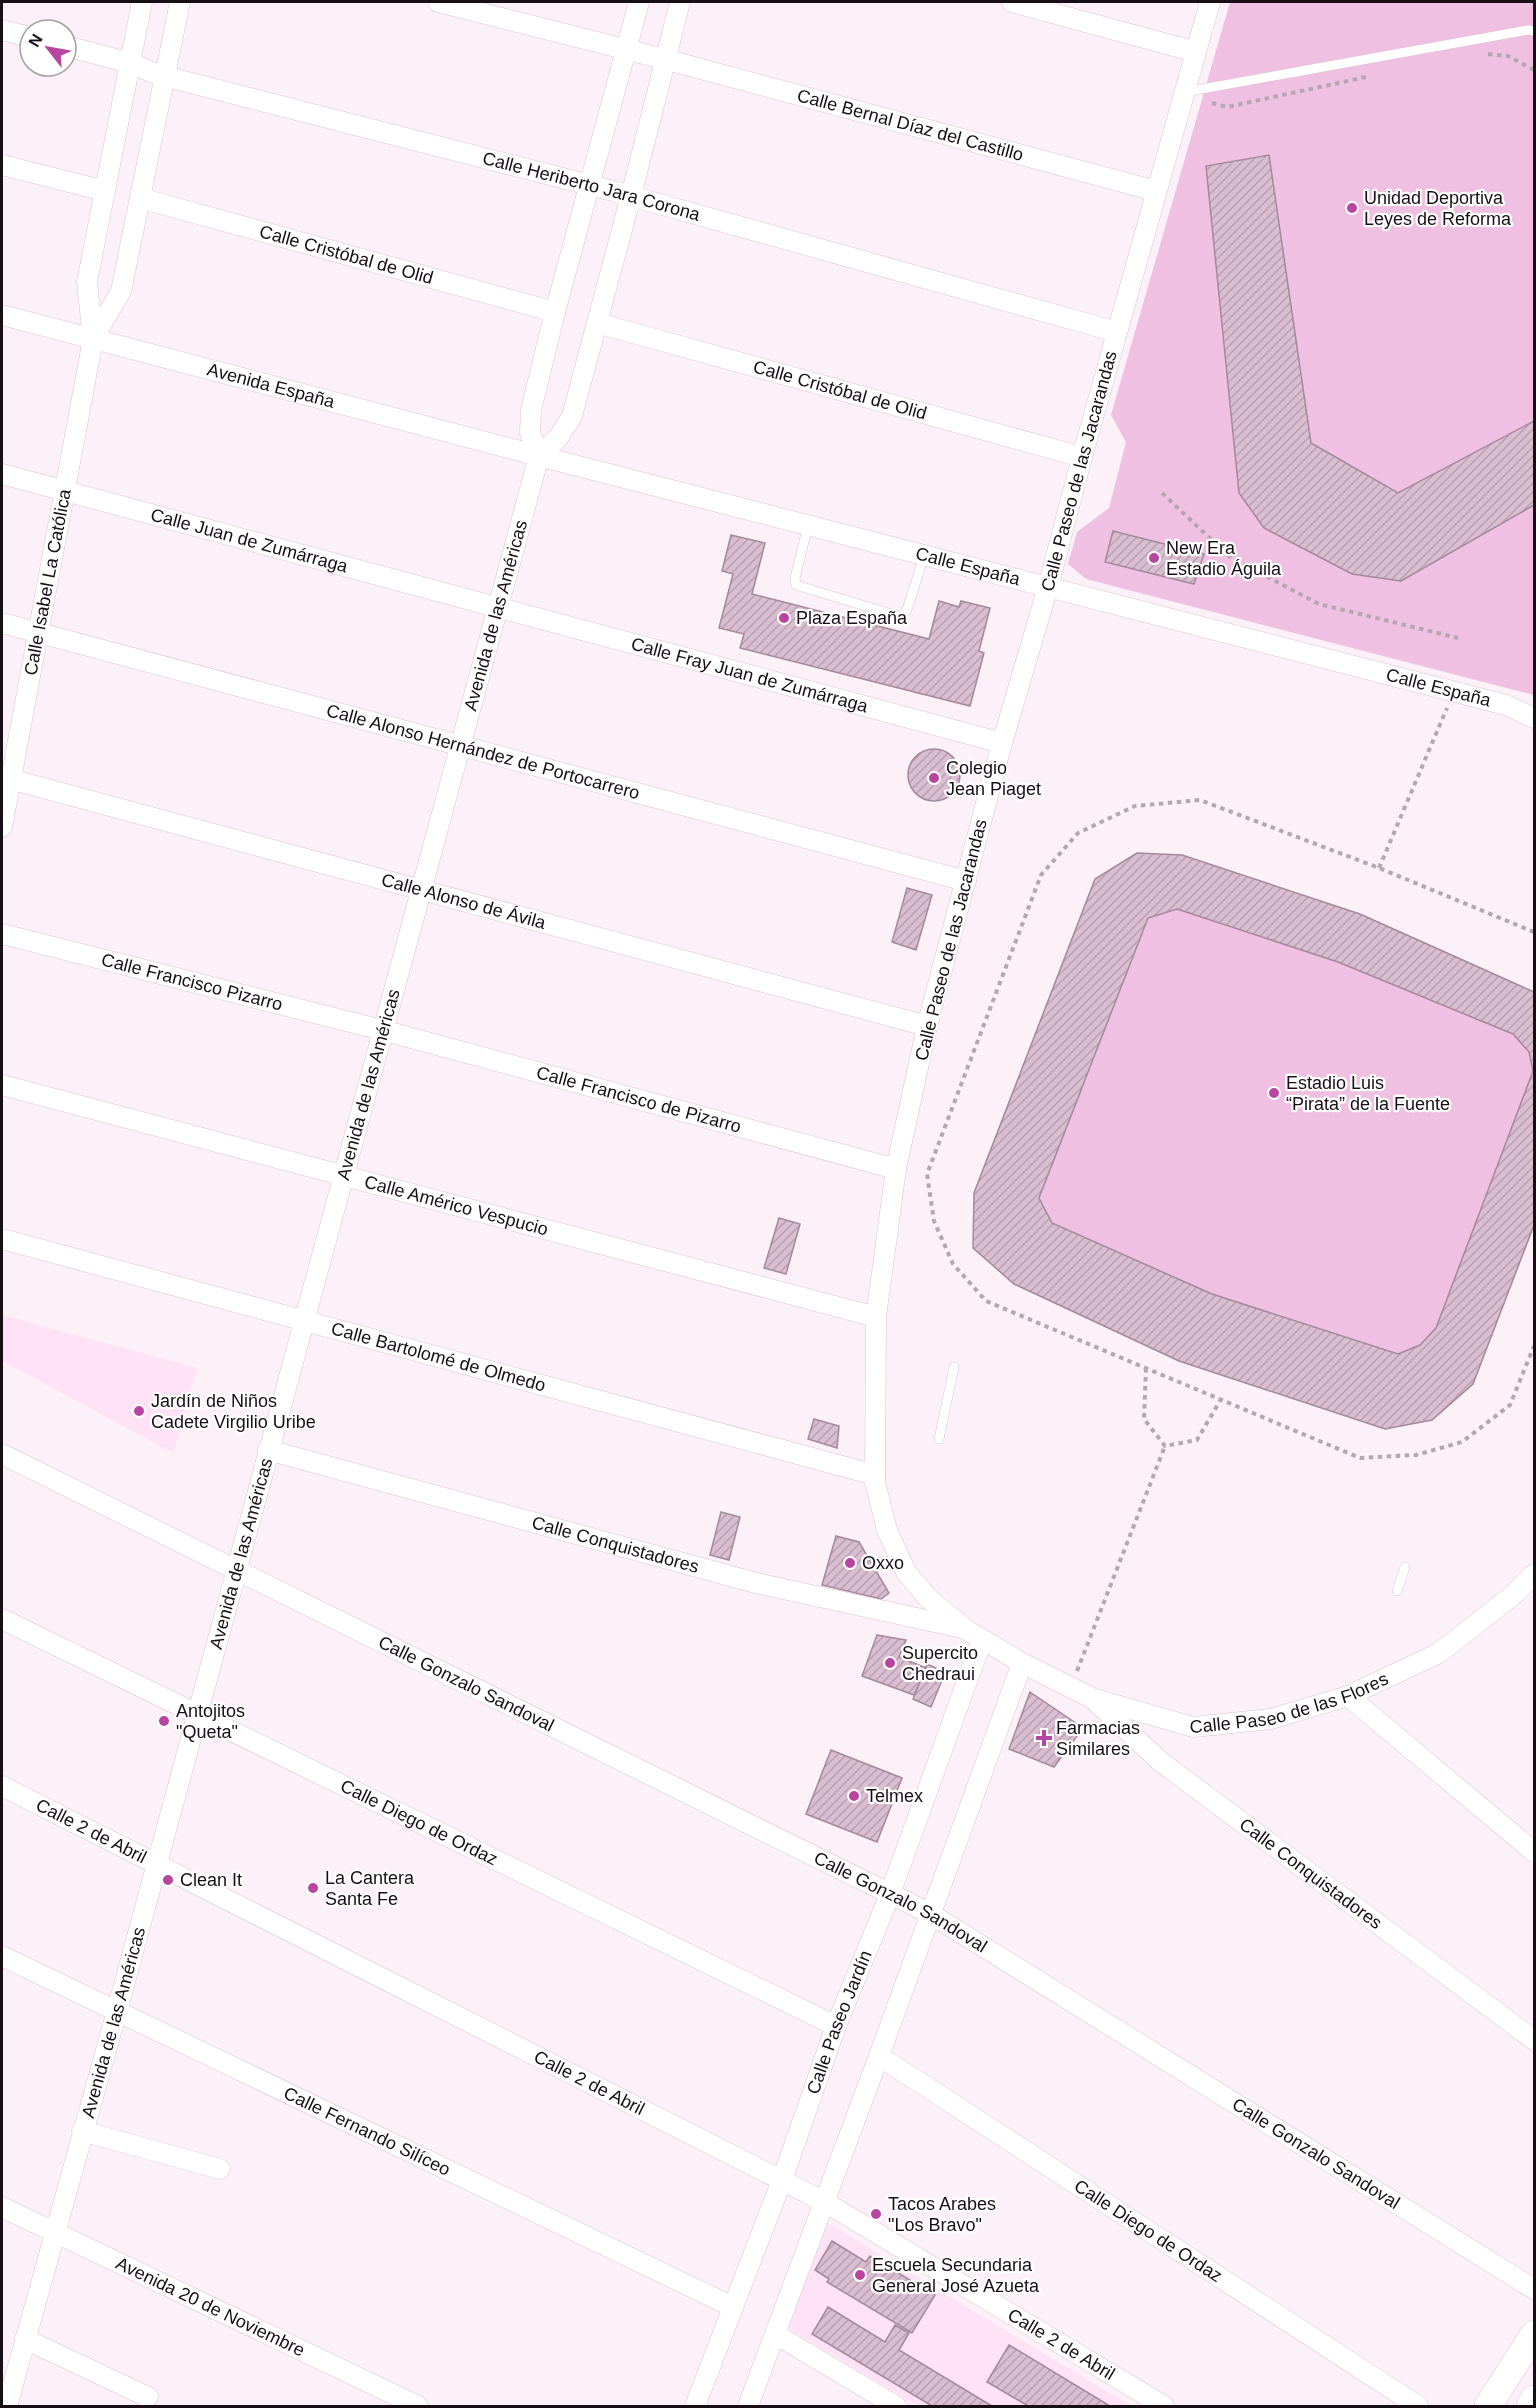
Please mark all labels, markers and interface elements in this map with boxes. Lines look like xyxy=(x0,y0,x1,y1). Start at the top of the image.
north arrow xyxy=(18,18,78,78)
text: N xyxy=(25,31,46,50)
street label: Calle Bernal Díaz del Castillo xyxy=(795,85,1025,165)
street label: Calle Heriberto Jara Corona xyxy=(480,148,703,225)
place label: Unidad Deportiva Leyes de Reforma xyxy=(1364,188,1512,229)
marker: Unidad Deportiva Leyes de Reforma xyxy=(1345,201,1359,215)
street label: Calle Cristóbal de Olid xyxy=(257,221,435,288)
street label: Calle Paseo de las Jacarandas xyxy=(1037,349,1121,593)
street label: Calle Cristóbal de Olid xyxy=(751,357,929,424)
street label: Avenida España xyxy=(205,359,338,412)
street label: Calle Isabel La Católica xyxy=(20,486,75,677)
street label: Calle Juan de Zumárraga xyxy=(148,504,351,577)
street label: Avenida de las Américas xyxy=(460,518,531,713)
place label: New Era Estadio Águila xyxy=(1166,538,1282,579)
street label: Calle España xyxy=(913,543,1023,590)
marker: New Era Estadio Águila xyxy=(1147,551,1161,565)
place label: Plaza España xyxy=(796,608,908,628)
marker: Plaza España xyxy=(777,611,791,625)
street label: Calle Fray Juan de Zumárraga xyxy=(629,634,871,717)
street label: Calle España xyxy=(1384,665,1494,711)
street label: Calle Alonso Hernández de Portocarrero xyxy=(324,700,642,803)
place label: Colegio Jean Piaget xyxy=(946,758,1041,799)
marker: Colegio Jean Piaget xyxy=(927,771,941,785)
street label: Calle Paseo de las Jacarandas xyxy=(911,817,991,1063)
street label: Calle Alonso de Ávila xyxy=(379,870,549,933)
street label: Calle Francisco Pizarro xyxy=(99,950,285,1015)
street label: Avenida de las Américas xyxy=(333,987,404,1182)
street label: Calle Francisco de Pizarro xyxy=(534,1062,743,1137)
place label: Estadio Luis “Pirata” de la Fuente xyxy=(1286,1073,1450,1114)
marker: Estadio Luis “Pirata” de la Fuente xyxy=(1267,1086,1281,1100)
street label: Calle Américo Vespucio xyxy=(362,1172,550,1240)
street label: Calle Bartolomé de Olmedo xyxy=(329,1318,548,1395)
place label: Jardín de Niños Cadete Virgilio Uribe xyxy=(151,1391,316,1432)
marker: Jardín de Niños Cadete Virgilio Uribe xyxy=(132,1404,146,1418)
street label: Avenida de las Américas xyxy=(206,1456,277,1651)
street label: Calle Conquistadores xyxy=(530,1512,701,1577)
place label: Oxxo xyxy=(862,1553,904,1573)
marker: Oxxo xyxy=(843,1556,857,1570)
street label: Calle Gonzalo Sandoval xyxy=(375,1632,557,1736)
place label: Supercito Chedraui xyxy=(902,1643,978,1684)
marker: Supercito Chedraui xyxy=(883,1656,897,1670)
street label: Calle Paseo de las Flores xyxy=(1189,1669,1391,1737)
place label: Antojitos "Queta" xyxy=(176,1701,245,1742)
marker: Antojitos "Queta" xyxy=(157,1714,171,1728)
place label: Farmacias Similares xyxy=(1056,1718,1140,1759)
marker: Farmacias Similares xyxy=(1037,1731,1051,1745)
street label: Calle Diego de Ordaz xyxy=(337,1776,501,1869)
place label: Telmex xyxy=(866,1786,923,1806)
marker: Telmex xyxy=(847,1789,861,1803)
street label: Calle 2 de Abril xyxy=(33,1795,150,1867)
street label: Calle Conquistadores xyxy=(1236,1814,1386,1933)
street label: Calle Gonzalo Sandoval xyxy=(811,1848,991,1956)
place label: La Cantera Santa Fe xyxy=(325,1868,415,1909)
place label: Clean It xyxy=(180,1870,242,1890)
marker: Clean It xyxy=(161,1873,175,1887)
marker: La Cantera Santa Fe xyxy=(306,1881,320,1895)
street label: Avenida de las Américas xyxy=(78,1925,149,2120)
street label: Calle Paseo Jardín xyxy=(803,1947,876,2097)
street label: Calle 2 de Abril xyxy=(531,2047,648,2119)
street label: Calle Fernando Silíceo xyxy=(281,2083,454,2180)
street label: Calle Gonzalo Sandoval xyxy=(1229,2094,1403,2213)
street label: Calle Diego de Ordaz xyxy=(1071,2176,1226,2286)
place label: Tacos Arabes "Los Bravo" xyxy=(888,2194,996,2235)
marker: Tacos Arabes "Los Bravo" xyxy=(869,2207,883,2221)
street label: Avenida 20 de Noviembre xyxy=(113,2253,308,2360)
place label: Escuela Secundaria General José Azueta xyxy=(872,2255,1040,2296)
marker: Escuela Secundaria General José Azueta xyxy=(853,2268,867,2282)
street label: Calle 2 de Abril xyxy=(1004,2304,1118,2384)

